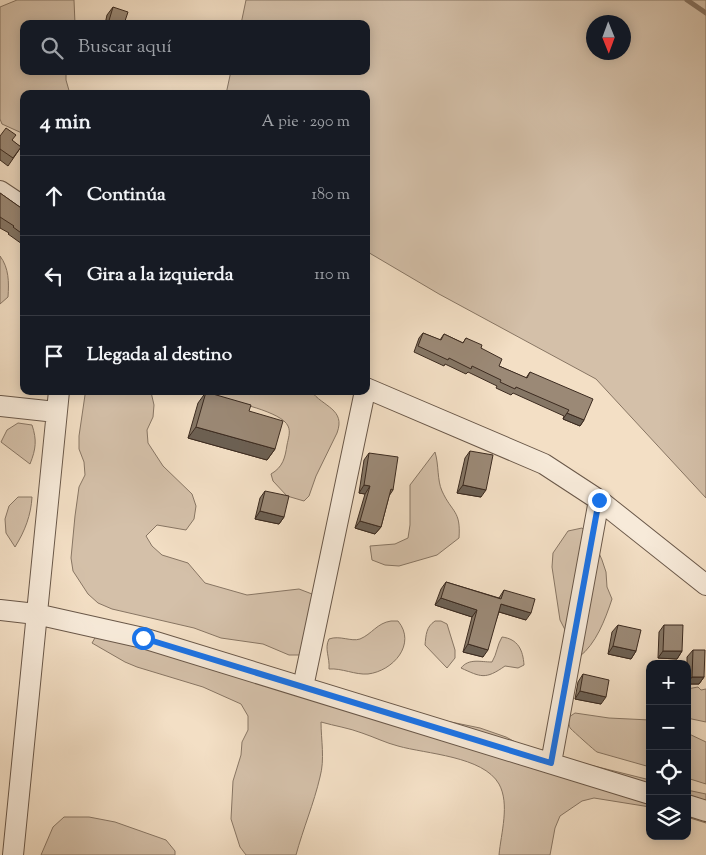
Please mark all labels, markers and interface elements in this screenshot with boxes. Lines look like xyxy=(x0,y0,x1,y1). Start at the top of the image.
north arrow xyxy=(586,15,631,60)
search box xyxy=(20,20,370,75)
icon: search xyxy=(38,34,66,62)
text: Buscar aquí xyxy=(78,34,172,61)
text: 4 min xyxy=(40,108,91,138)
text: A pie · 290 m xyxy=(262,111,350,134)
icon: ahead xyxy=(40,182,68,210)
text: Continúa xyxy=(87,182,166,209)
text: 180 m xyxy=(311,184,350,207)
icon: left xyxy=(40,262,68,290)
text: Gira a la izquierda xyxy=(87,262,233,289)
text: 110 m xyxy=(314,264,350,287)
icon: arrive xyxy=(40,342,68,370)
text: Llegada al destino xyxy=(87,342,232,369)
route end xyxy=(588,489,611,512)
route start xyxy=(132,627,155,650)
map controls xyxy=(646,660,691,840)
button: + xyxy=(646,660,691,705)
button: − xyxy=(646,705,691,750)
button: locate xyxy=(646,750,691,795)
button: layers xyxy=(646,795,691,840)

